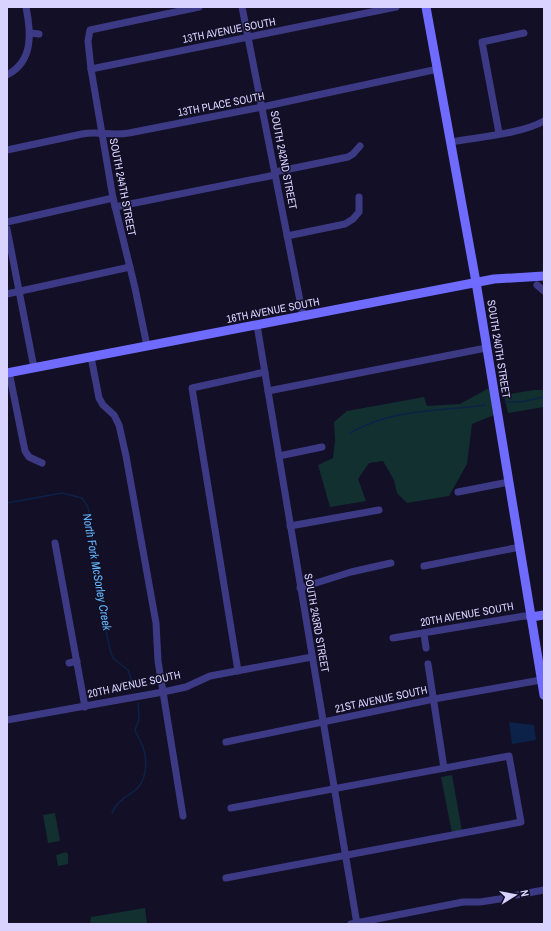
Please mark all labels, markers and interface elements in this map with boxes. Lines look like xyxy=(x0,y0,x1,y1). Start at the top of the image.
street label: 13TH AVENUE SOUTH xyxy=(181,14,277,46)
street label: 13TH PLACE SOUTH xyxy=(176,89,266,119)
street label: SOUTH 242ND STREET xyxy=(268,109,301,211)
street label: SOUTH 244TH STREET xyxy=(107,137,139,238)
street label: 16TH AVENUE SOUTH xyxy=(225,294,321,326)
street label: SOUTH 240TH STREET xyxy=(484,299,514,400)
water label: North Fork McSorley Creek xyxy=(79,512,115,633)
street label: SOUTH 243RD STREET xyxy=(301,572,333,674)
street label: 20TH AVENUE SOUTH xyxy=(419,599,515,629)
street label: 20TH AVENUE SOUTH xyxy=(86,667,182,701)
street label: 21ST AVENUE SOUTH xyxy=(334,682,428,716)
north arrow xyxy=(495,875,535,915)
text: N xyxy=(517,889,532,898)

